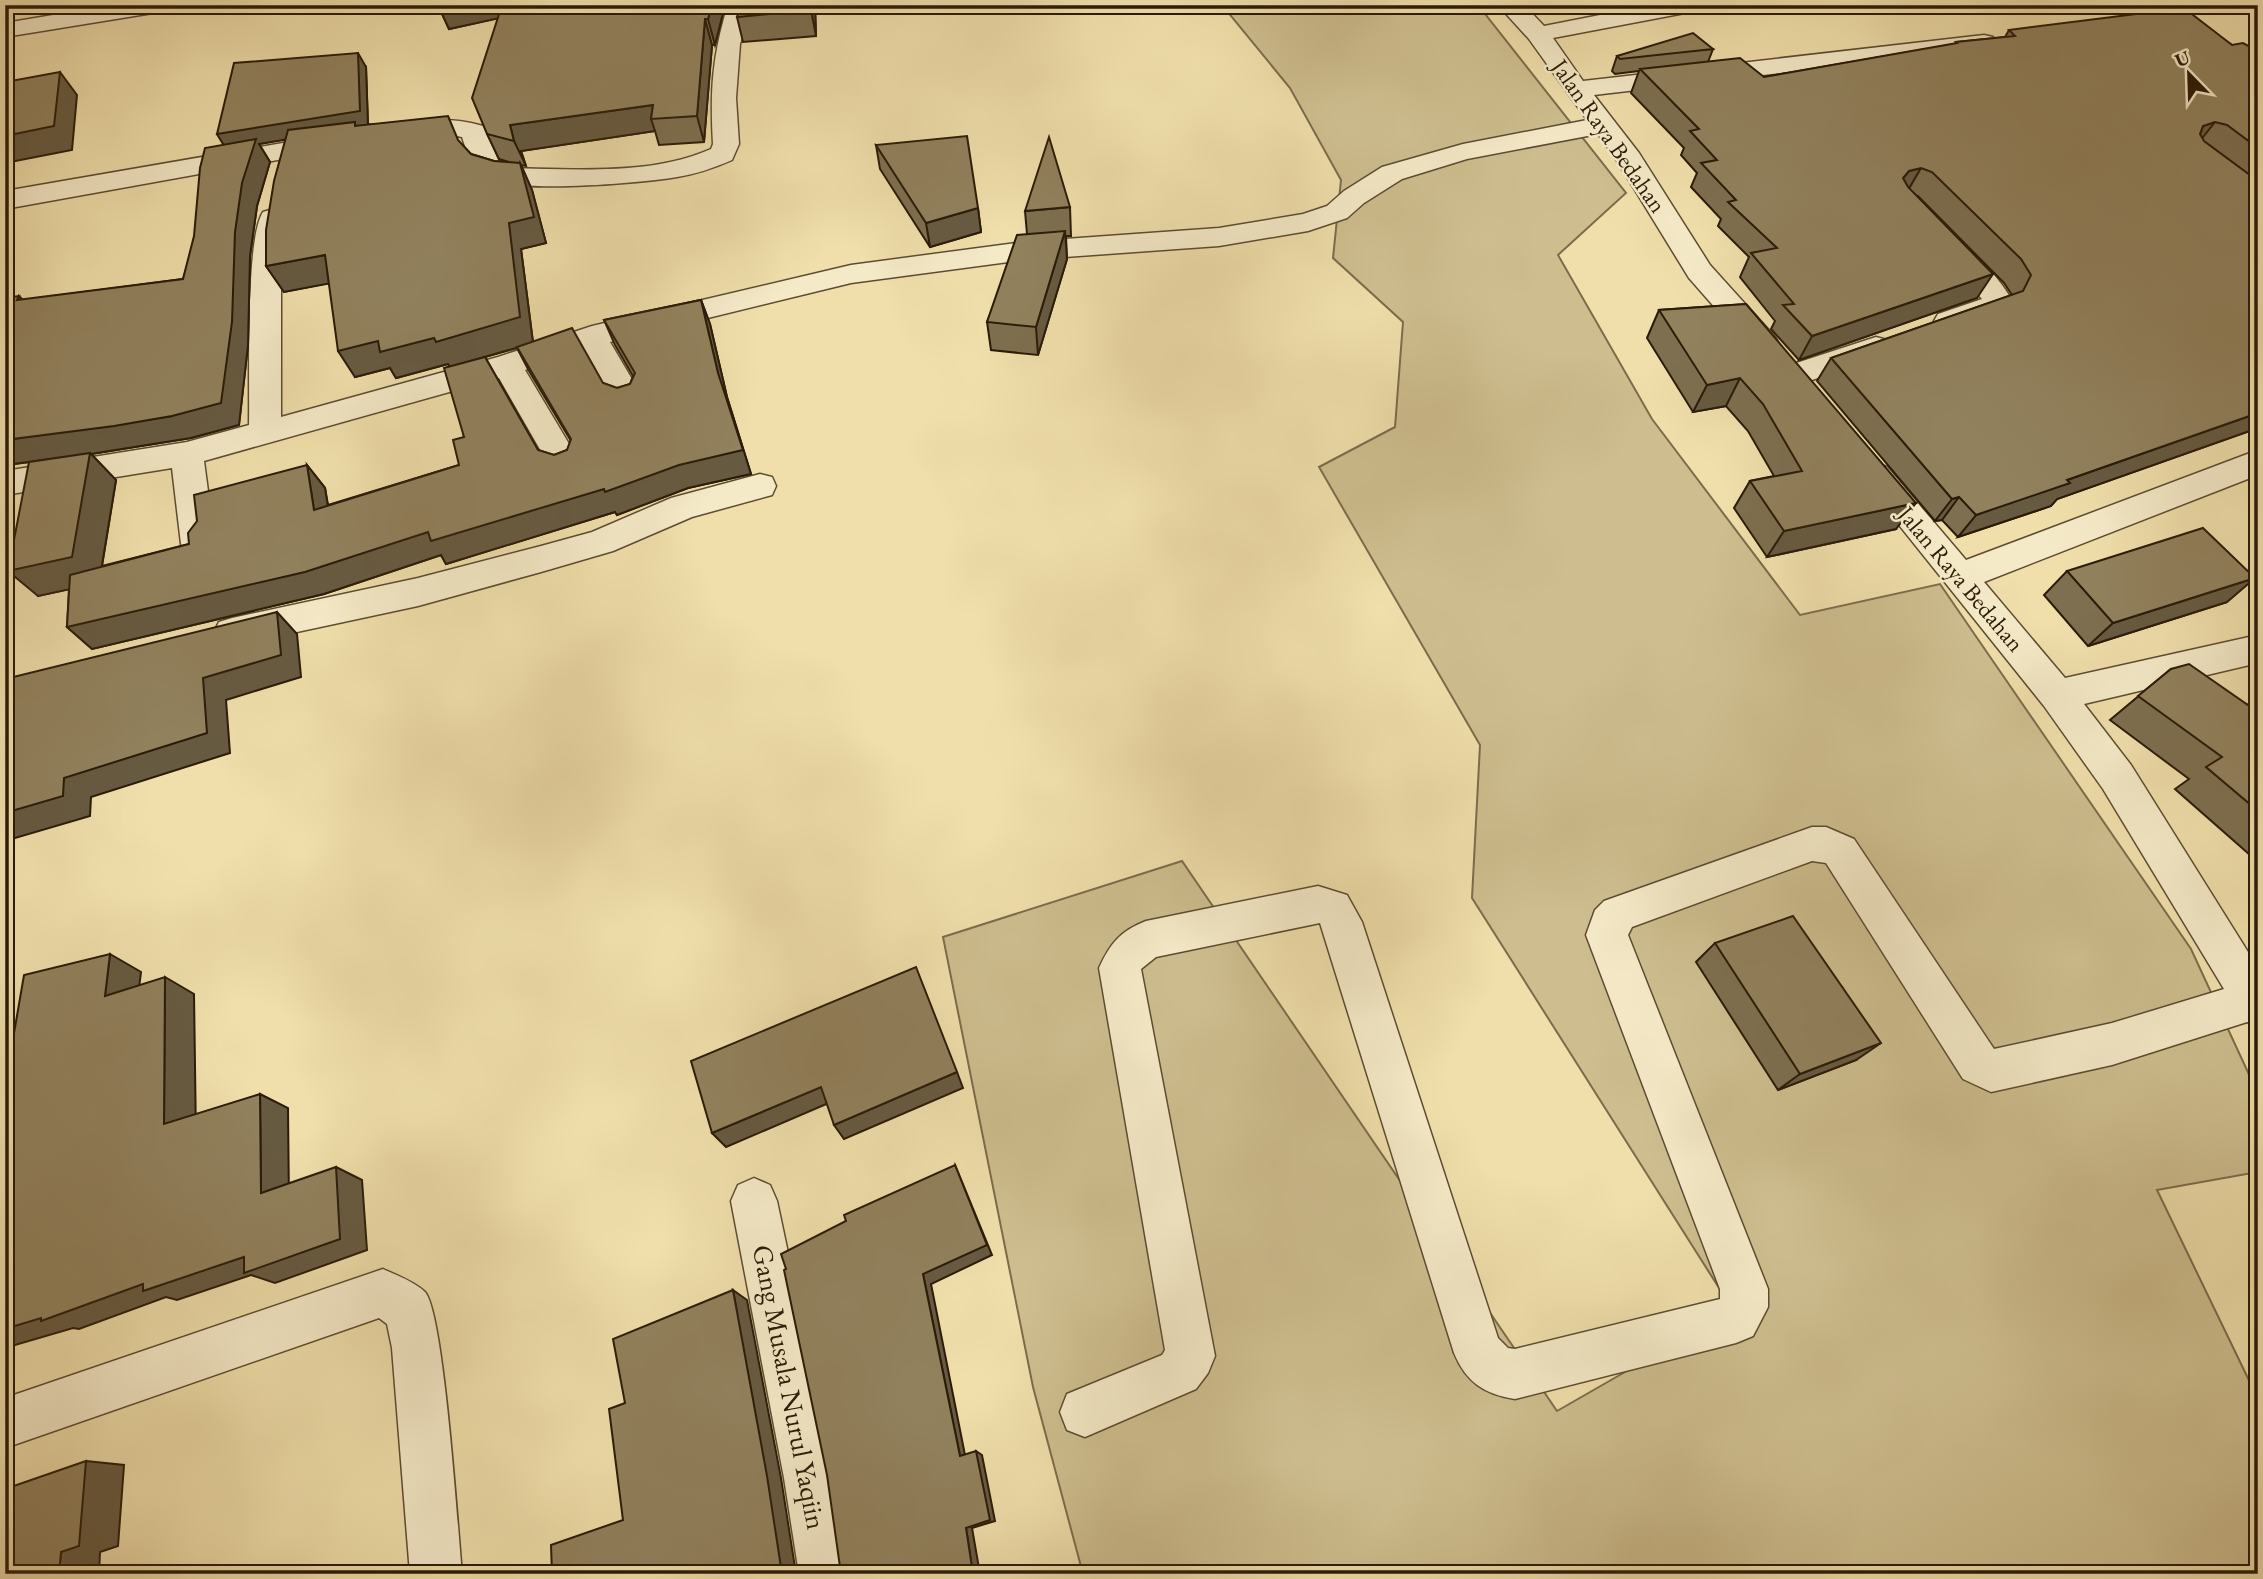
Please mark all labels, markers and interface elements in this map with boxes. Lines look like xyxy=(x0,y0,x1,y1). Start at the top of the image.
north arrow xyxy=(2154,38,2224,108)
text: U xyxy=(2171,45,2194,73)
street label: Jalan Raya Bedahan xyxy=(1544,51,1674,219)
street label: Jalan Raya Bedahan xyxy=(1890,498,2032,658)
street label: Gang Musala Nurul Yaqiin xyxy=(745,1242,835,1532)

